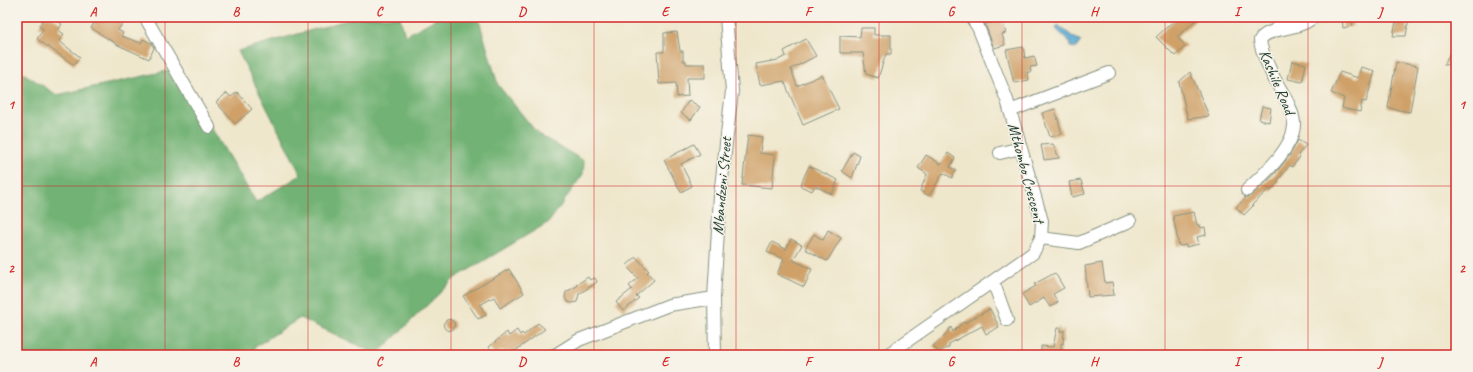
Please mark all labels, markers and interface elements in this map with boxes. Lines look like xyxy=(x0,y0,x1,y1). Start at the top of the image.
text: A xyxy=(90,4,98,20)
text: B xyxy=(233,4,241,20)
text: C xyxy=(376,4,384,20)
text: D xyxy=(518,4,527,20)
text: E xyxy=(662,4,671,20)
text: F xyxy=(805,4,814,20)
text: G xyxy=(948,4,956,20)
text: H xyxy=(1090,4,1100,20)
text: I xyxy=(1234,4,1243,20)
text: J xyxy=(1377,4,1384,20)
street label: Kashile Road xyxy=(1254,47,1301,120)
text: 1 xyxy=(8,97,16,113)
text: 1 xyxy=(1459,97,1467,113)
street label: Mthombo Crescent xyxy=(1003,121,1050,228)
street label: Mbandzeni Street xyxy=(708,135,736,236)
text: 2 xyxy=(8,261,15,277)
text: 2 xyxy=(1459,261,1466,277)
text: A xyxy=(90,354,98,370)
text: B xyxy=(233,354,241,370)
text: C xyxy=(376,354,384,370)
text: D xyxy=(518,354,527,370)
text: E xyxy=(662,354,671,370)
text: F xyxy=(805,354,814,370)
text: G xyxy=(948,354,956,370)
text: H xyxy=(1090,354,1100,370)
text: I xyxy=(1234,354,1243,370)
text: J xyxy=(1377,354,1384,370)

